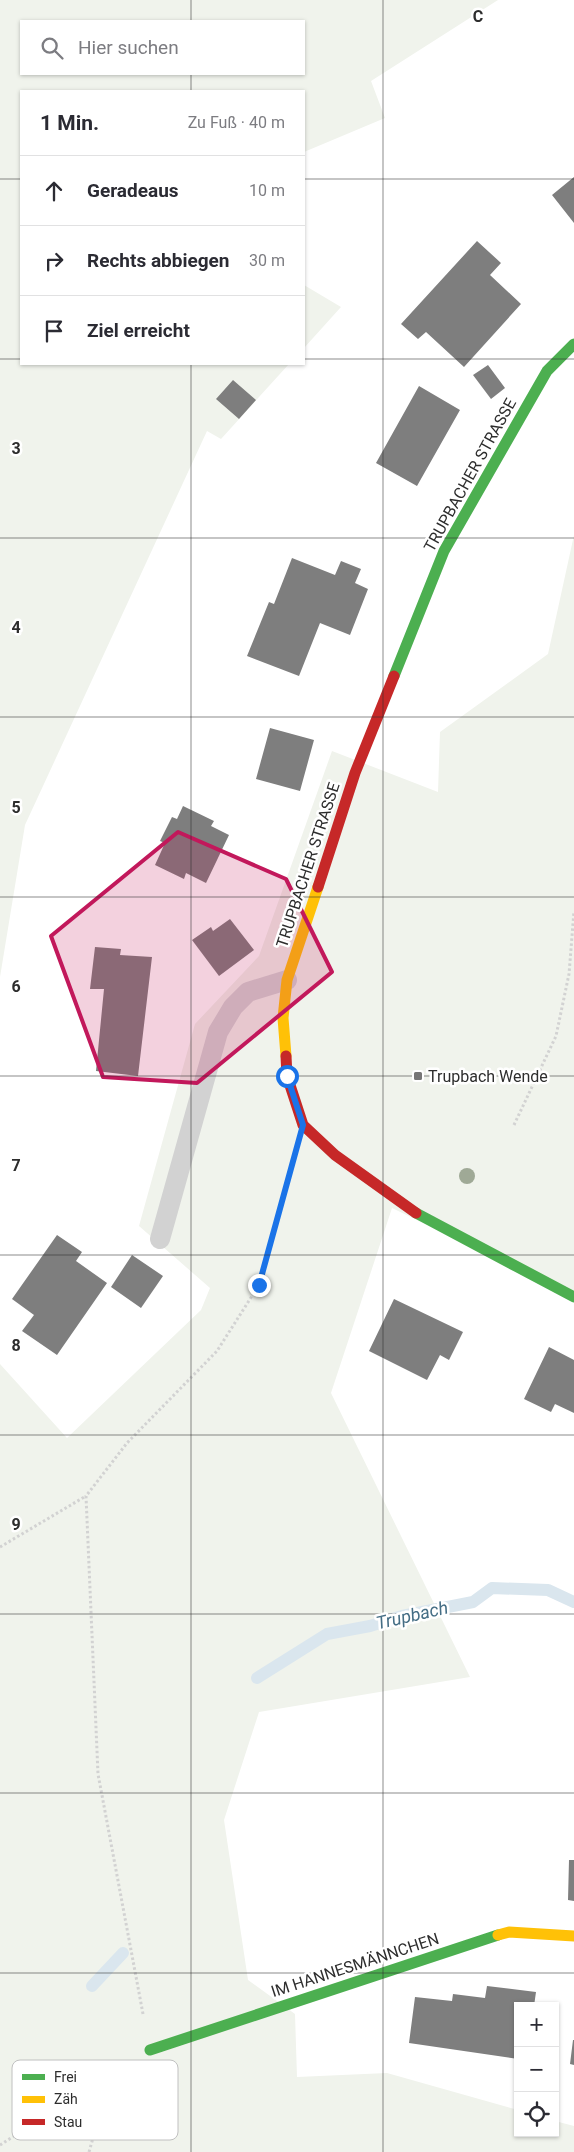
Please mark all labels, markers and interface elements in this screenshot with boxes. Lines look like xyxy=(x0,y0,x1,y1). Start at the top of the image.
text: C xyxy=(473,7,483,26)
search box xyxy=(20,20,305,75)
icon: search xyxy=(38,34,66,62)
text: Hier suchen xyxy=(78,36,179,59)
text: 1 Min. xyxy=(40,111,99,135)
text: Zu Fuß · 40 m xyxy=(188,113,285,132)
icon: ahead xyxy=(40,177,68,205)
text: Geradeaus xyxy=(87,179,179,202)
text: 10 m xyxy=(249,181,285,200)
icon: right xyxy=(40,247,68,275)
text: Rechts abbiegen xyxy=(87,249,229,272)
text: 30 m xyxy=(249,251,285,270)
icon: arrive xyxy=(40,317,68,345)
text: Ziel erreicht xyxy=(87,319,190,342)
street label: TRUPBACHER STRASSE xyxy=(420,395,520,555)
text: 3 xyxy=(11,439,21,458)
text: 4 xyxy=(11,618,21,637)
street label: TRUPBACHER STRASSE xyxy=(272,780,344,950)
text: 5 xyxy=(11,798,21,817)
text: 6 xyxy=(11,977,21,996)
route start xyxy=(276,1065,299,1088)
place label: Trupbach Wende xyxy=(428,1067,548,1086)
marker: Trupbach Wende xyxy=(412,1070,424,1082)
text: 7 xyxy=(11,1156,21,1175)
route end xyxy=(248,1274,271,1297)
text: 8 xyxy=(11,1336,21,1355)
text: 9 xyxy=(11,1515,21,1534)
water label: Trupbach xyxy=(374,1597,450,1633)
street label: IM HANNESMÄNNCHEN xyxy=(269,1929,441,2001)
map controls xyxy=(514,2002,559,2137)
button: + xyxy=(514,2002,559,2047)
button: − xyxy=(514,2047,559,2092)
legend xyxy=(12,2060,178,2140)
text: Frei xyxy=(54,2069,77,2085)
text: Zäh xyxy=(54,2091,78,2107)
button: locate xyxy=(514,2092,559,2137)
text: Stau xyxy=(54,2114,82,2130)

